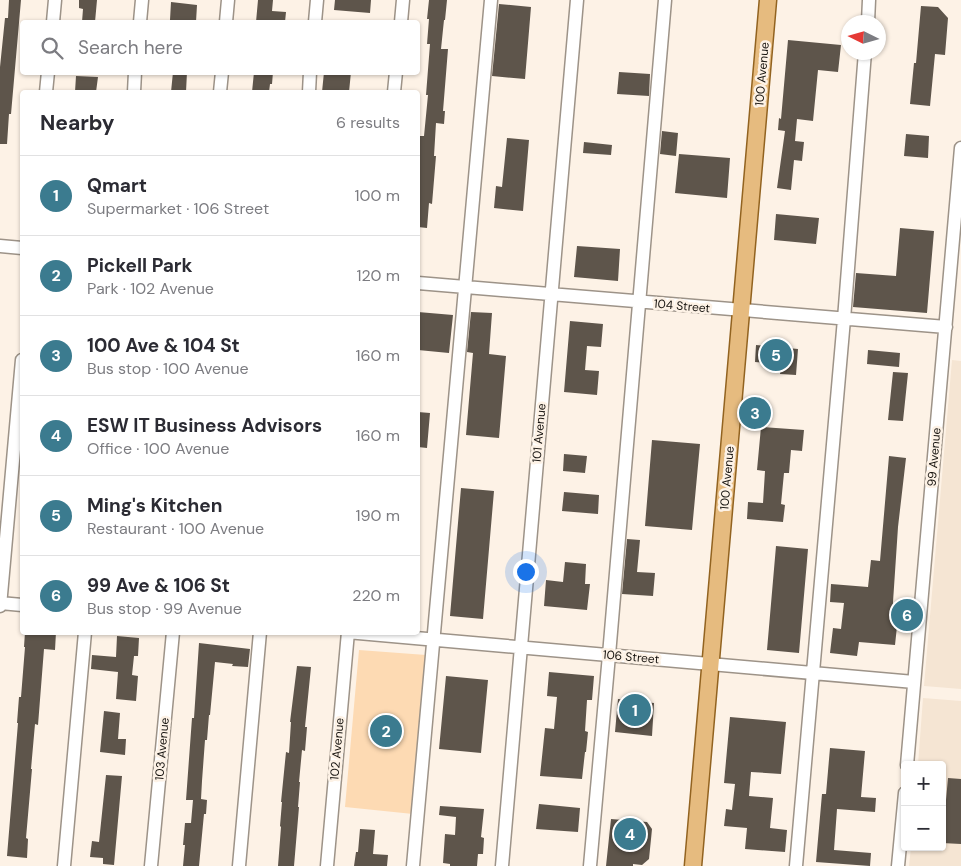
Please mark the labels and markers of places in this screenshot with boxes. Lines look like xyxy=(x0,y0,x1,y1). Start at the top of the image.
pin: 5 xyxy=(760,336,792,374)
pin: 3 xyxy=(739,394,771,432)
pin: 6 xyxy=(891,596,923,634)
pin: 1 xyxy=(619,691,651,729)
pin: 2 xyxy=(370,712,402,750)
pin: 4 xyxy=(614,815,646,853)

